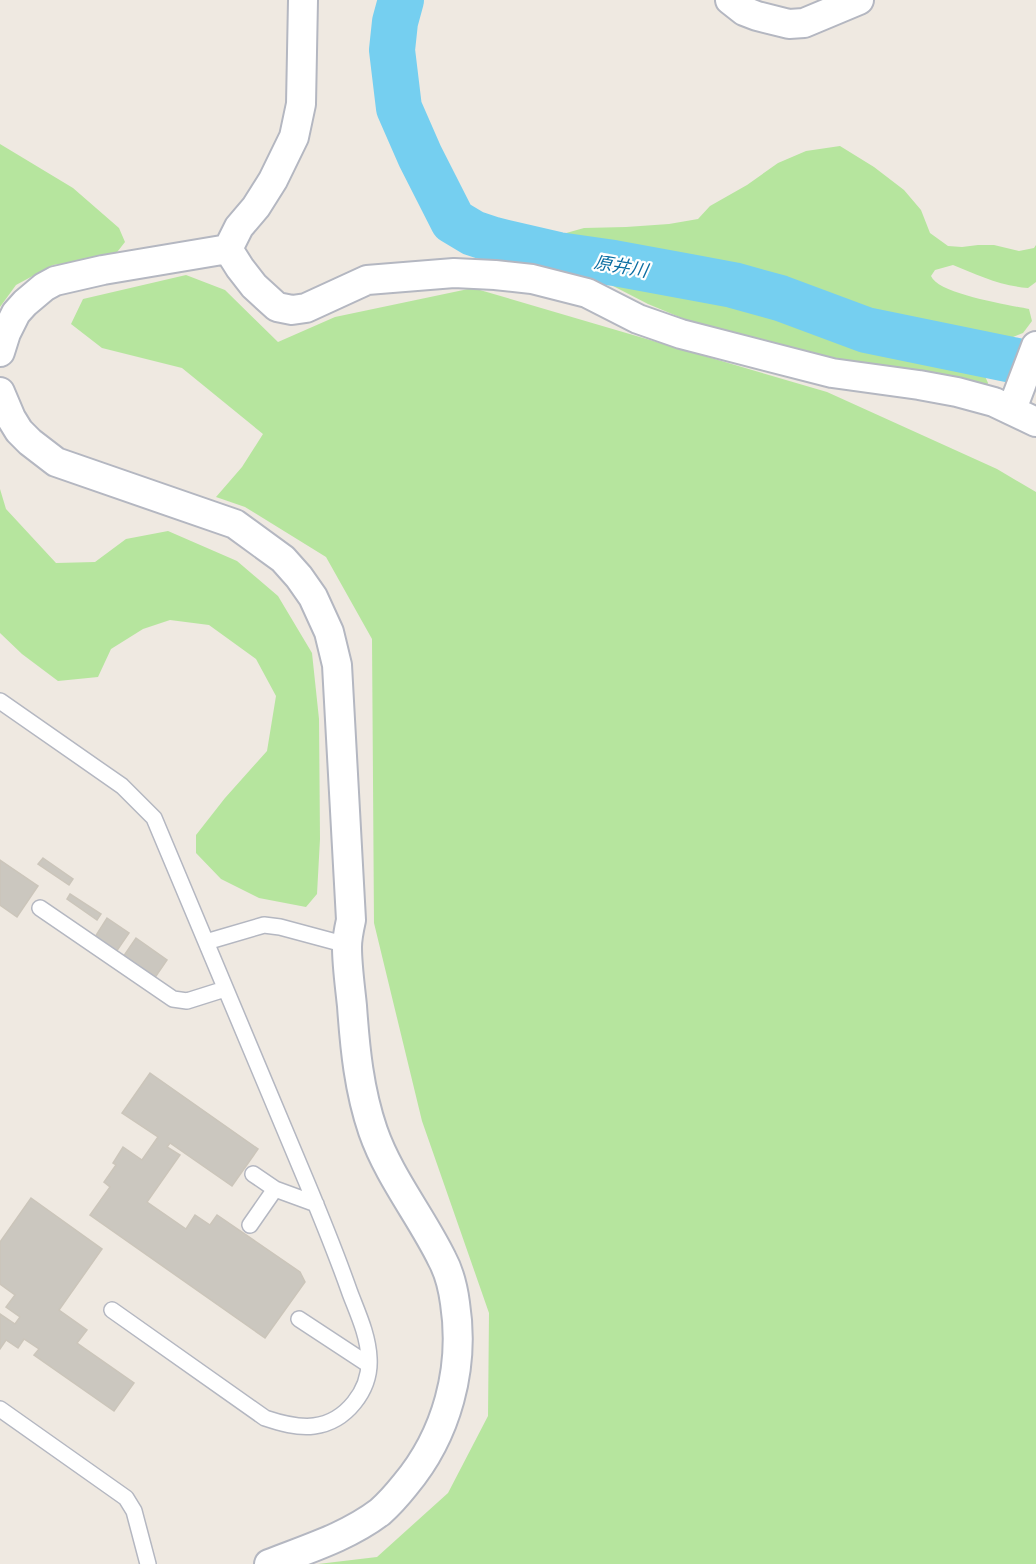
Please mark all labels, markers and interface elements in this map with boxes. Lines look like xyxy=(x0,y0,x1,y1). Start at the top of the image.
water label: 原井川 xyxy=(593,251,651,281)

